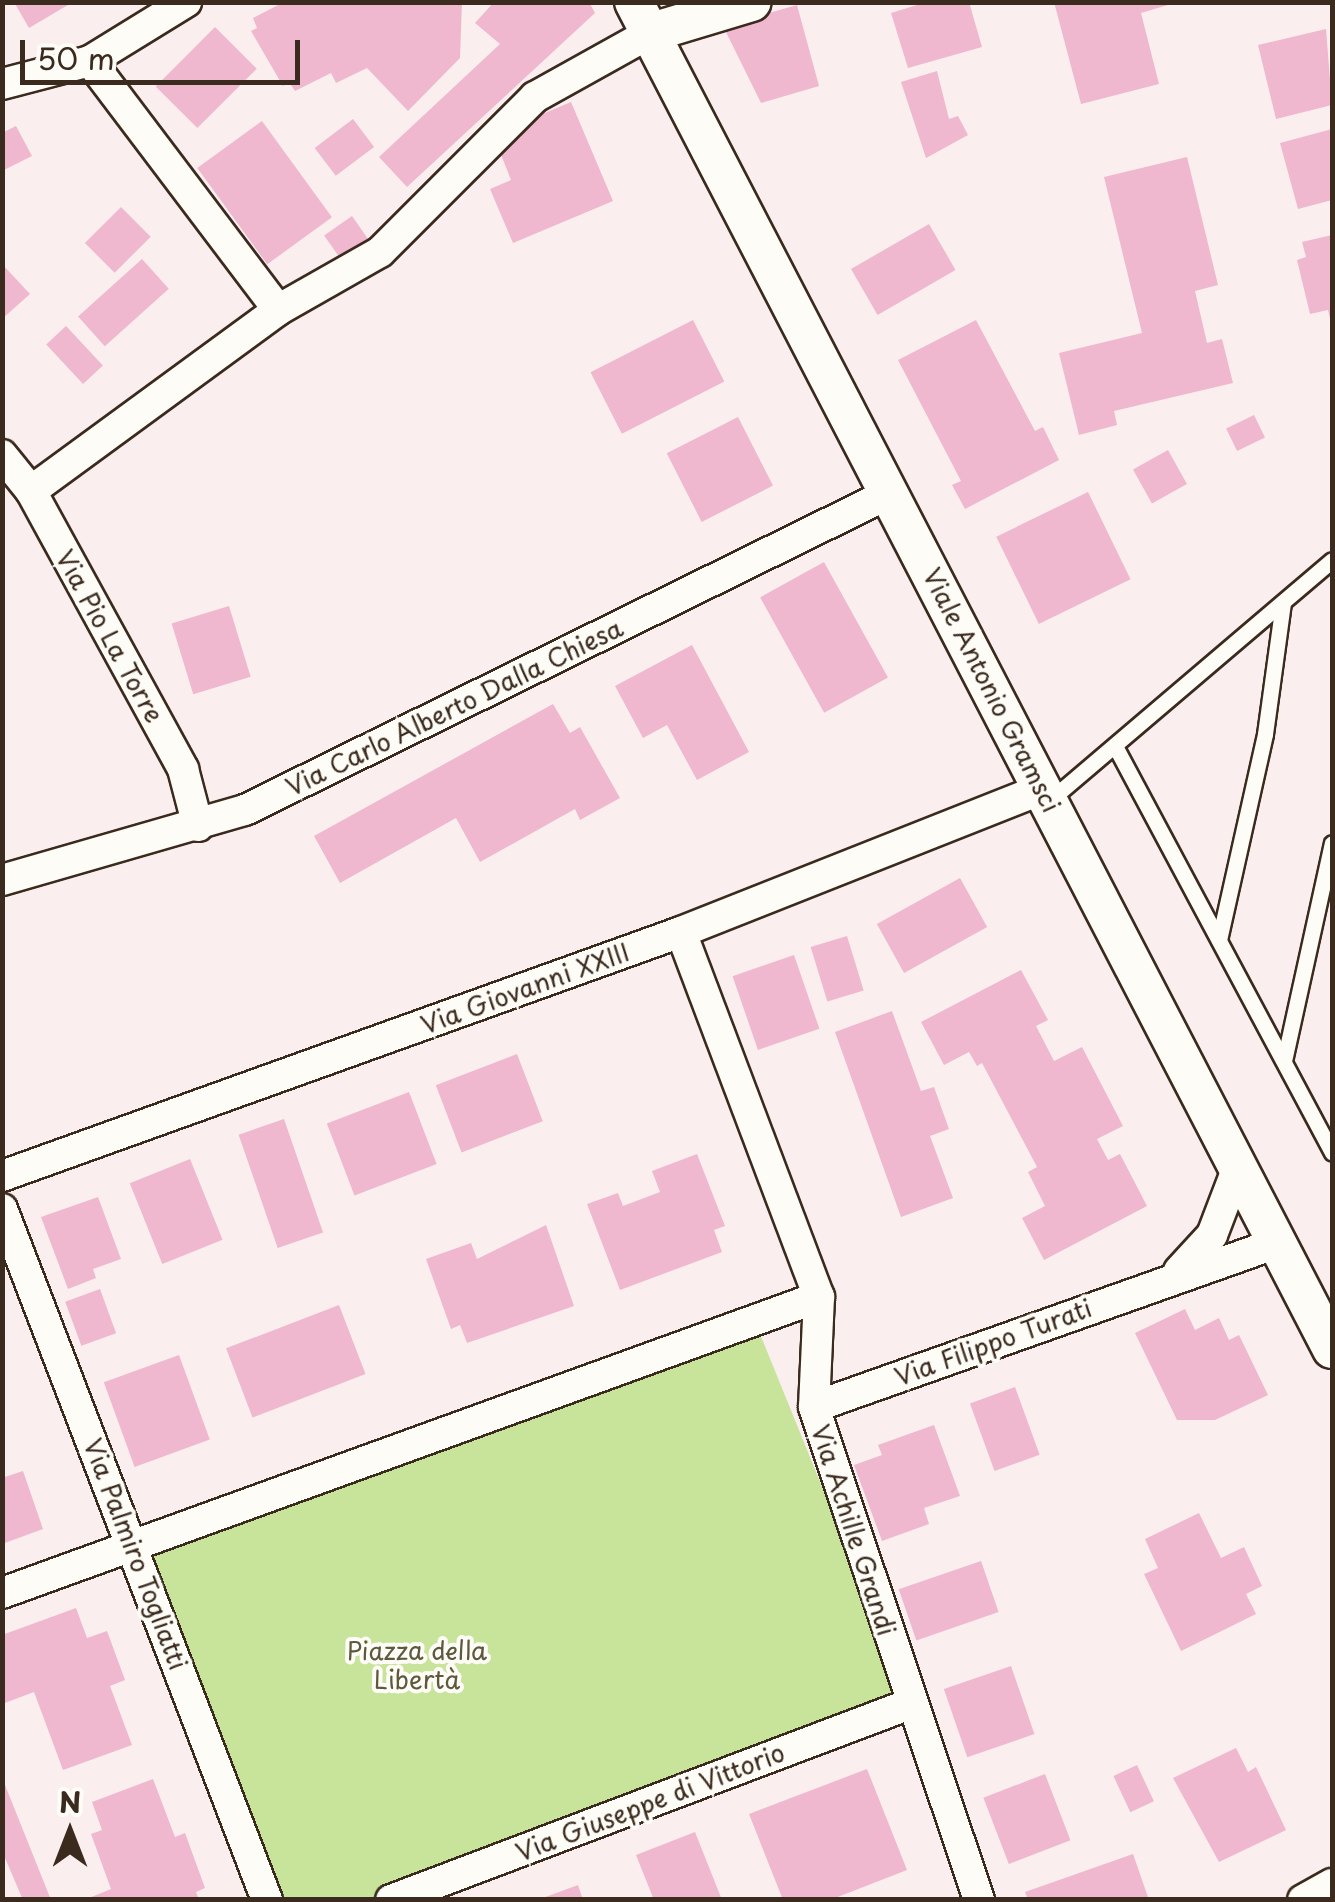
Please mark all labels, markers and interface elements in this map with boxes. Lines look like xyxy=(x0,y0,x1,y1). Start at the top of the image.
scale bar xyxy=(25,20,305,82)
text: 50 m xyxy=(37,35,115,80)
street label: Via Pio La Torre xyxy=(50,545,170,727)
street label: Viale Antonio Gramsci xyxy=(917,562,1067,818)
street label: Via Carlo Alberto Dalla Chiesa xyxy=(280,612,628,802)
street label: Via Giovanni XXIII xyxy=(418,937,632,1039)
street label: Via Filippo Turati xyxy=(891,1293,1095,1391)
street label: Via Achille Grandi xyxy=(806,1421,902,1639)
street label: Via Palmiro Togliatti xyxy=(78,1434,194,1674)
park label: Piazza della Libertà xyxy=(347,1636,487,1695)
street label: Via Giuseppe di Vittorio xyxy=(512,1737,788,1867)
text: N xyxy=(59,1780,81,1823)
north arrow xyxy=(20,1782,120,1882)

